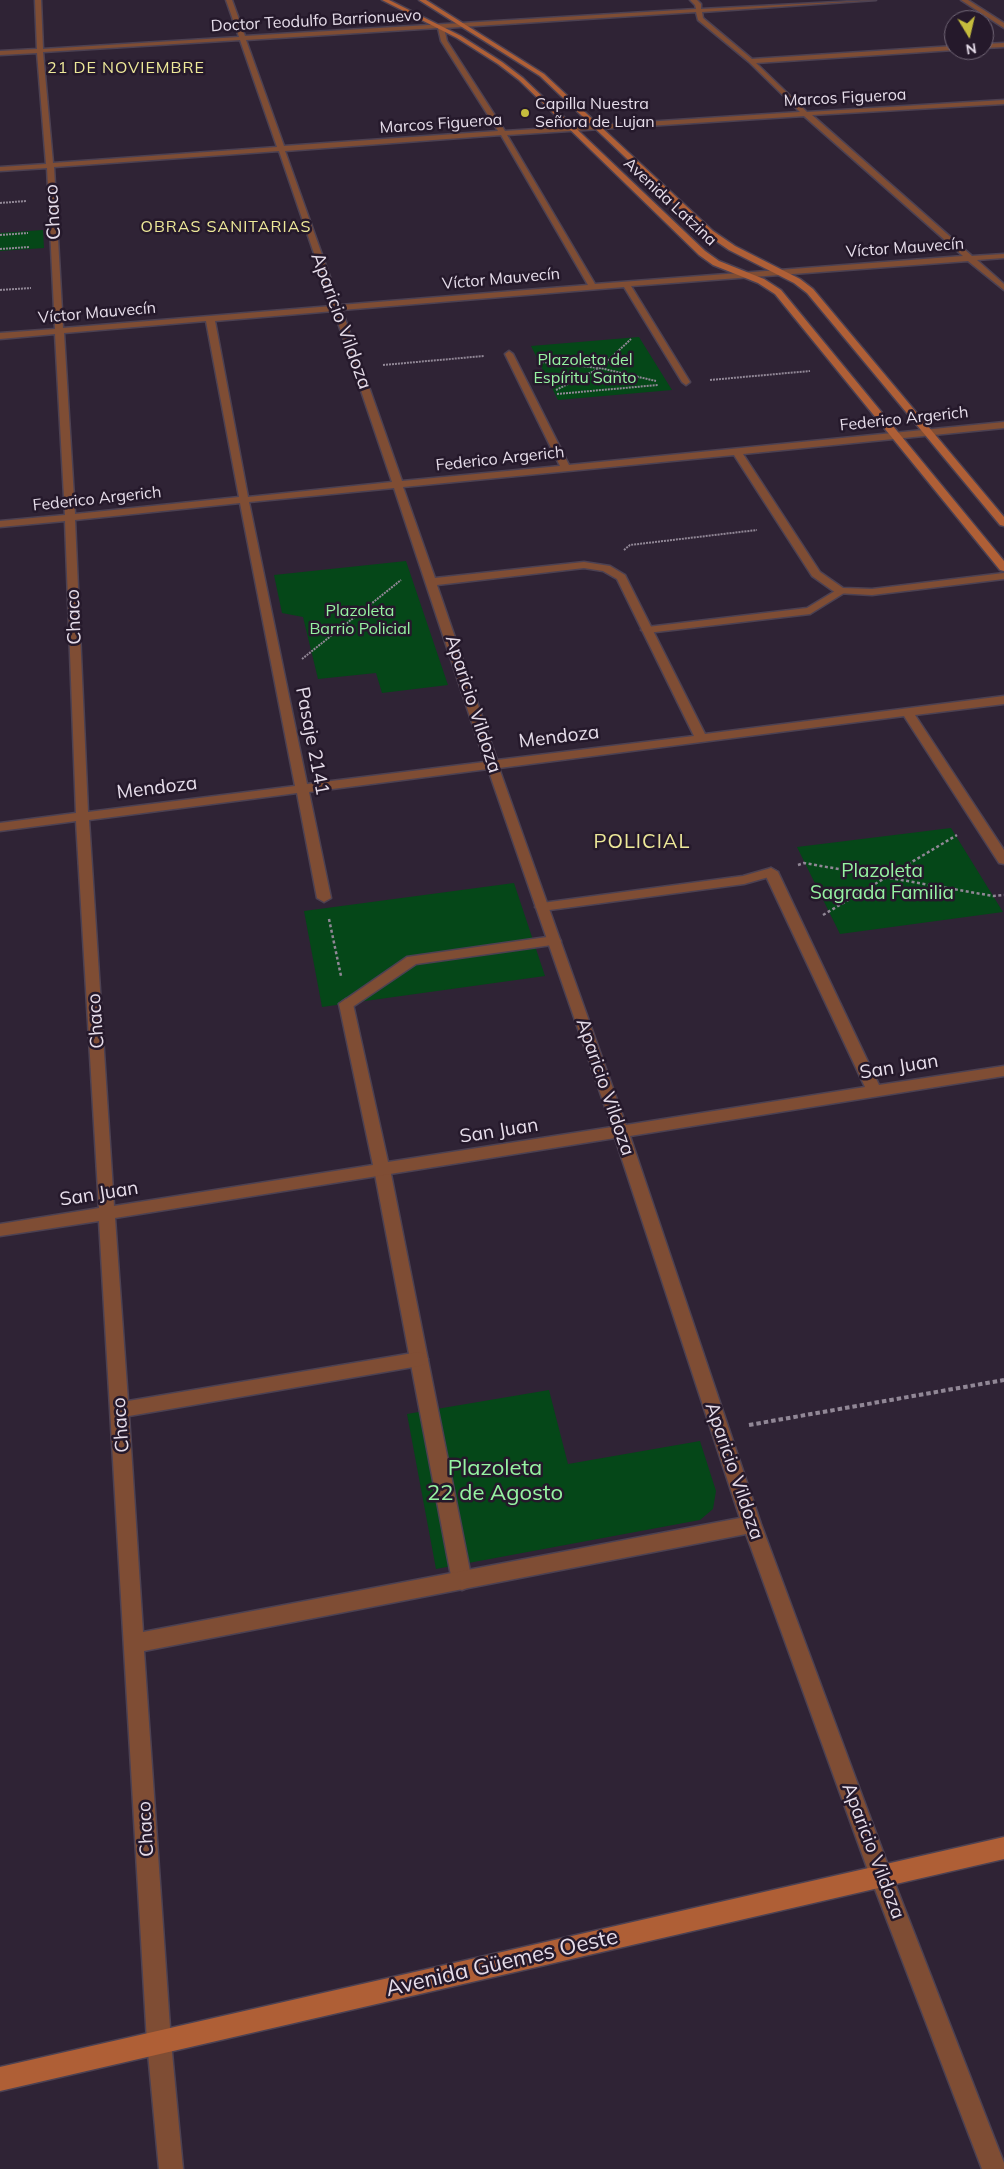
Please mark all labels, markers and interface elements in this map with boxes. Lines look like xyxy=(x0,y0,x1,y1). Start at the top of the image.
street label: Doctor Teodulfo Barrionuevo xyxy=(210,6,422,36)
north arrow xyxy=(944,10,994,60)
text: N xyxy=(965,39,978,59)
district label: 21 DE NOVIEMBRE xyxy=(45,58,207,78)
street label: Marcos Figueroa xyxy=(783,85,907,111)
place label: Capilla Nuestra Señora de Lujan xyxy=(535,94,655,132)
marker: Capilla Nuestra Señora de Lujan xyxy=(519,107,531,119)
street label: Marcos Figueroa xyxy=(379,110,503,138)
street label: Avenida Latzina xyxy=(620,154,720,250)
street label: Chaco xyxy=(40,184,66,240)
district label: OBRAS SANITARIAS xyxy=(139,217,313,237)
street label: Víctor Mauvecín xyxy=(845,234,965,262)
street label: Aparicio Vildoza xyxy=(306,250,376,392)
street label: Víctor Mauvecín xyxy=(441,264,561,294)
street label: Víctor Mauvecín xyxy=(37,298,157,328)
park label: Plazoleta del Espíritu Santo xyxy=(534,350,636,388)
street label: Federico Argerich xyxy=(839,403,969,435)
street label: Federico Argerich xyxy=(435,443,565,475)
street label: Federico Argerich xyxy=(32,483,162,515)
street label: Chaco xyxy=(62,589,86,645)
park label: Plazoleta Barrio Policial xyxy=(309,601,411,639)
street label: Aparicio Vildoza xyxy=(440,632,506,776)
street label: Pasaje 2141 xyxy=(290,685,334,797)
street label: Mendoza xyxy=(517,721,601,753)
street label: Mendoza xyxy=(115,772,199,804)
district label: POLICIAL xyxy=(593,830,691,854)
park label: Plazoleta Sagrada Familia xyxy=(810,860,954,904)
street label: Chaco xyxy=(83,992,109,1050)
street label: Aparicio Vildoza xyxy=(571,1015,639,1159)
street label: San Juan xyxy=(858,1050,940,1084)
street label: San Juan xyxy=(458,1114,540,1148)
street label: San Juan xyxy=(58,1177,140,1211)
street label: Chaco xyxy=(108,1396,134,1454)
street label: Aparicio Vildoza xyxy=(700,1399,768,1543)
park label: Plazoleta 22 de Agosto xyxy=(427,1455,563,1506)
street label: Aparicio Vildoza xyxy=(837,1780,909,1922)
street label: Chaco xyxy=(133,1801,159,1857)
street label: Avenida Güemes Oeste xyxy=(383,1923,621,2003)

